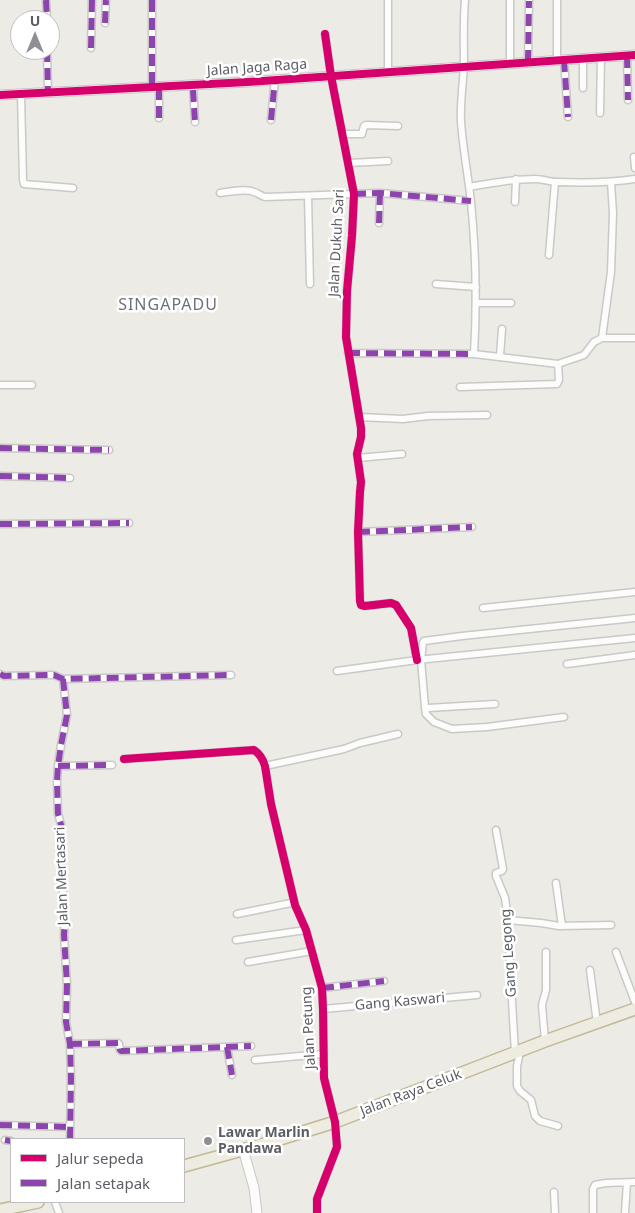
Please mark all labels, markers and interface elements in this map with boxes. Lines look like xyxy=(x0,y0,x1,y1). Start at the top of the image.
north arrow xyxy=(10,10,60,60)
text: U xyxy=(30,11,40,30)
street label: Jalan Jaga Raga xyxy=(206,56,308,80)
street label: Jalan Dukuh Sari xyxy=(326,189,348,297)
district label: SINGAPADU xyxy=(117,295,219,315)
street label: Jalan Mertasari xyxy=(52,826,72,926)
street label: Gang Legong xyxy=(498,908,520,998)
street label: Jalan Petung xyxy=(298,986,320,1070)
street label: Gang Kaswari xyxy=(354,990,446,1014)
street label: Jalan Raya Celuk xyxy=(358,1066,464,1120)
place label: Lawar Marlin Pandawa xyxy=(218,1125,310,1158)
marker: Lawar Marlin Pandawa xyxy=(202,1135,214,1147)
legend xyxy=(10,1138,185,1203)
text: Jalur sepeda xyxy=(57,1148,144,1168)
text: Jalan setapak xyxy=(57,1173,150,1193)

